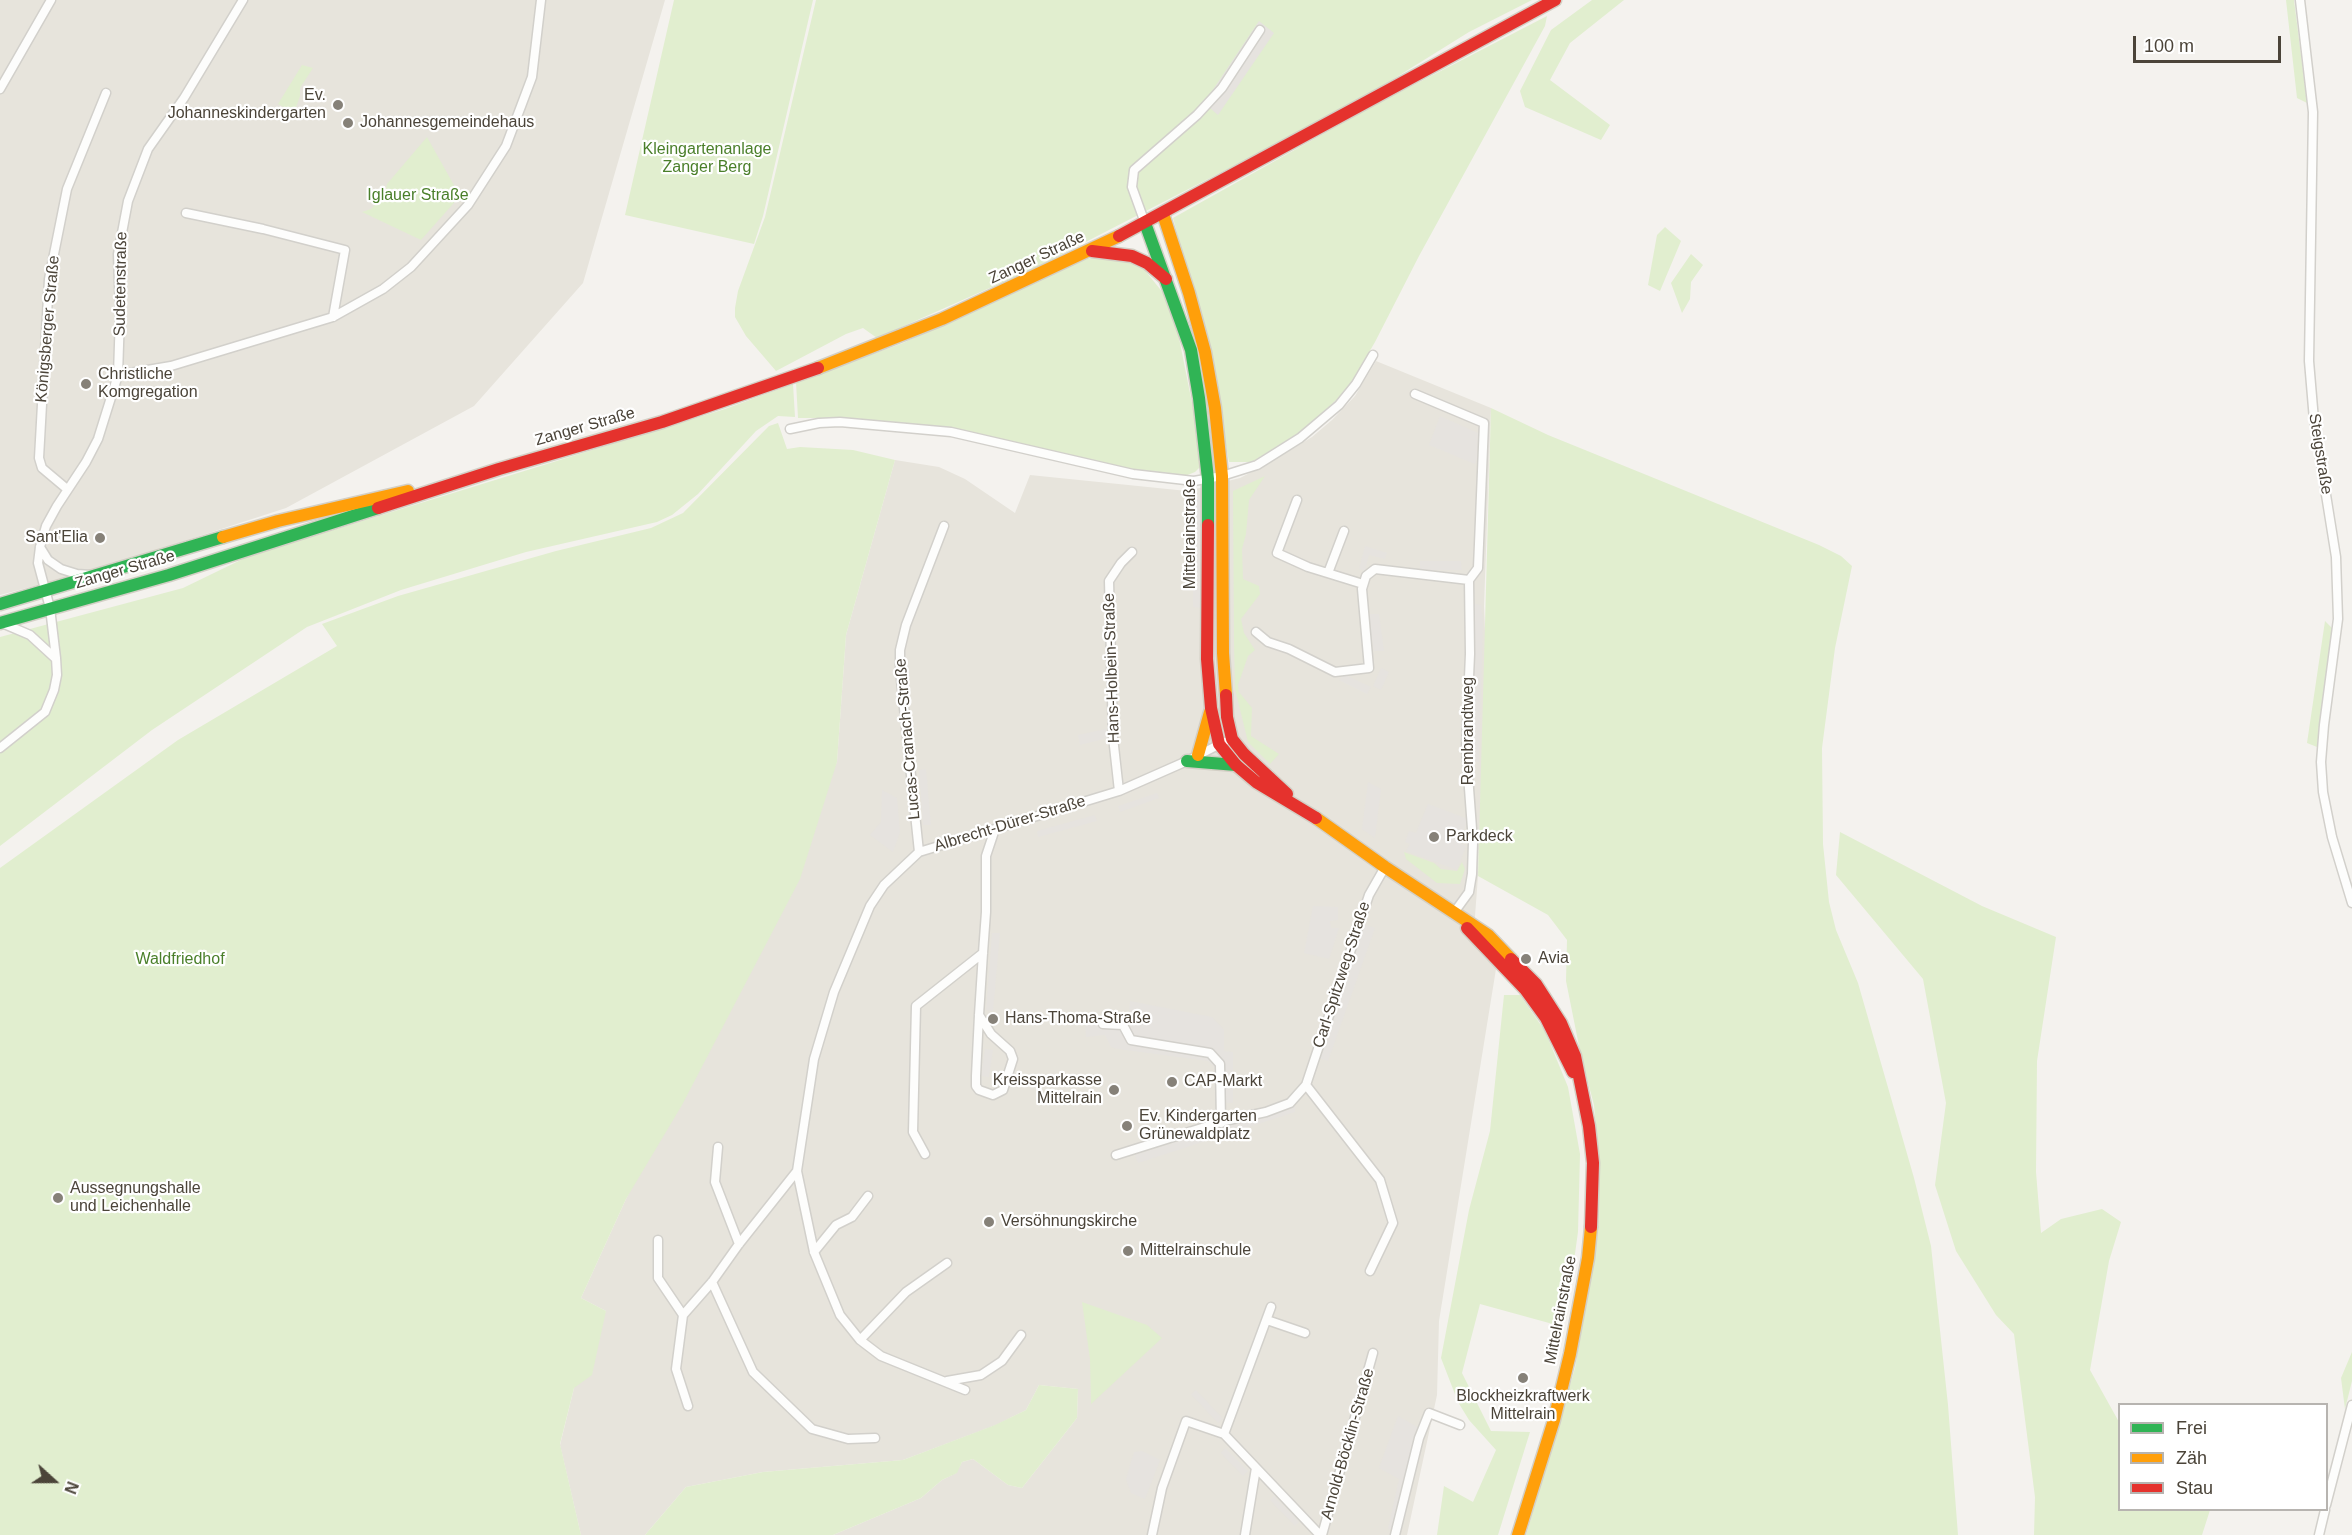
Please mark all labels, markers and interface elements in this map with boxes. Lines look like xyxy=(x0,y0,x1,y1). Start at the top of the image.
scale bar xyxy=(2136,24,2284,62)
text: 100 m xyxy=(2144,36,2194,56)
place label: Ev. Johanneskindergarten xyxy=(168,86,326,124)
marker: Ev. Johanneskindergarten xyxy=(331,98,345,112)
place label: Johannesgemeindehaus xyxy=(360,113,534,133)
marker: Johannesgemeindehaus xyxy=(341,116,355,130)
park label: Kleingartenanlage Zanger Berg xyxy=(643,140,771,178)
park label: Iglauer Straße xyxy=(367,186,469,206)
street label: Zanger Straße xyxy=(986,228,1088,288)
street label: Sudetenstraße xyxy=(110,231,132,337)
street label: Königsberger Straße xyxy=(32,255,64,403)
place label: Christliche Komgregation xyxy=(98,365,198,403)
marker: Christliche Komgregation xyxy=(79,377,93,391)
street label: Zanger Straße xyxy=(533,404,637,450)
street label: Steigstraße xyxy=(2304,412,2336,496)
street label: Mittelrainstraße xyxy=(1181,479,1201,589)
place label: Sant'Elia xyxy=(25,528,88,548)
marker: Sant'Elia xyxy=(93,531,107,545)
street label: Zanger Straße xyxy=(73,547,177,593)
street label: Hans-Holbein-Straße xyxy=(1100,593,1124,743)
street label: Lucas-Cranach-Straße xyxy=(891,658,925,820)
street label: Rembrandtweg xyxy=(1459,677,1479,785)
street label: Albrecht-Dürer-Straße xyxy=(932,792,1088,856)
place label: Parkdeck xyxy=(1446,827,1513,847)
marker: Parkdeck xyxy=(1427,830,1441,844)
street label: Carl-Spitzweg-Straße xyxy=(1309,899,1375,1051)
place label: Avia xyxy=(1538,949,1569,969)
park label: Waldfriedhof xyxy=(135,950,225,970)
marker: Avia xyxy=(1519,952,1533,966)
place label: Hans-Thoma-Straße xyxy=(1005,1009,1151,1029)
marker: Hans-Thoma-Straße xyxy=(986,1012,1000,1026)
place label: Kreissparkasse Mittelrain xyxy=(993,1071,1102,1109)
place label: CAP-Markt xyxy=(1184,1072,1262,1092)
marker: CAP-Markt xyxy=(1165,1075,1179,1089)
marker: Kreissparkasse Mittelrain xyxy=(1107,1083,1121,1097)
place label: Ev. Kindergarten Grünewaldplatz xyxy=(1139,1107,1257,1145)
marker: Ev. Kindergarten Grünewaldplatz xyxy=(1120,1119,1134,1133)
place label: Aussegnungshalle und Leichenhalle xyxy=(70,1179,201,1217)
marker: Aussegnungshalle und Leichenhalle xyxy=(51,1191,65,1205)
place label: Versöhnungskirche xyxy=(1001,1212,1137,1232)
marker: Versöhnungskirche xyxy=(982,1215,996,1229)
place label: Mittelrainschule xyxy=(1140,1241,1251,1261)
marker: Mittelrainschule xyxy=(1121,1244,1135,1258)
street label: Mittelrainstraße xyxy=(1541,1254,1581,1366)
street label: Arnold-Böcklin-Straße xyxy=(1317,1366,1379,1522)
marker: Blockheizkraftwerk Mittelrain xyxy=(1516,1371,1530,1385)
place label: Blockheizkraftwerk Mittelrain xyxy=(1456,1387,1590,1425)
legend xyxy=(2118,1403,2328,1511)
text: Frei xyxy=(2176,1418,2207,1438)
text: Zäh xyxy=(2176,1448,2207,1468)
north arrow xyxy=(24,1451,84,1511)
text: Stau xyxy=(2176,1478,2213,1498)
text: N xyxy=(61,1479,81,1496)

